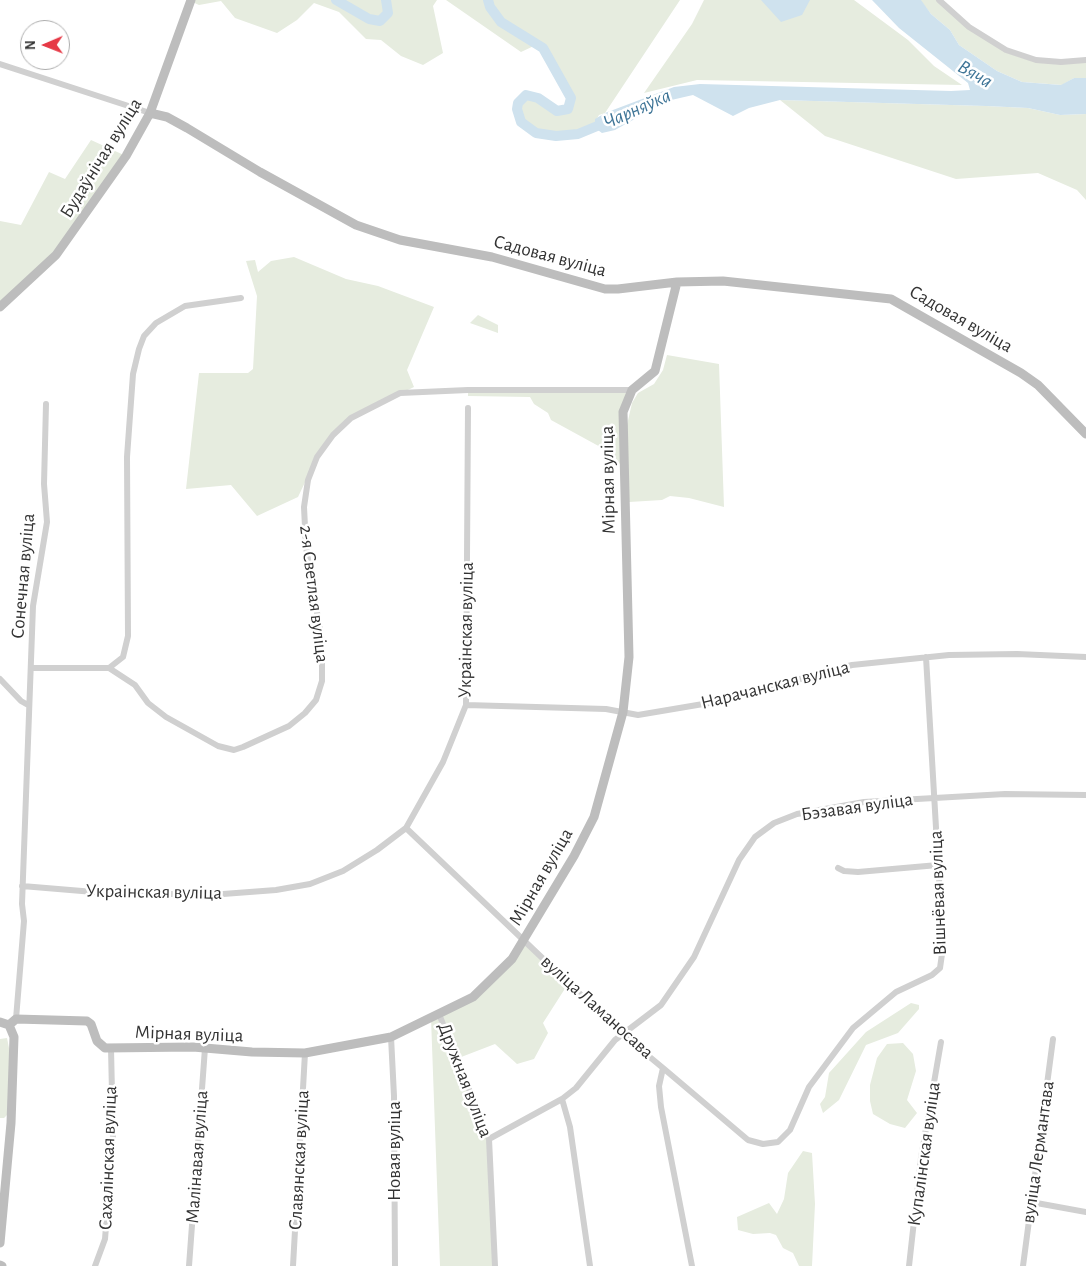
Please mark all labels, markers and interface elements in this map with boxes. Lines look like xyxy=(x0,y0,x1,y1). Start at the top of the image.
north arrow xyxy=(20,20,70,70)
text: N xyxy=(24,40,38,50)
water label: Вяча xyxy=(953,55,997,93)
water label: Чарняўка xyxy=(600,84,674,134)
street label: Будаўнічая вуліца xyxy=(55,94,147,222)
street label: Садовая вуліца xyxy=(491,230,609,282)
street label: Садовая вуліца xyxy=(905,280,1017,358)
street label: Мірная вуліца xyxy=(596,425,620,535)
street label: Сонечная вуліца xyxy=(6,512,40,640)
street label: 2-я Светлая вуліца xyxy=(294,524,334,664)
street label: Украінская вуліца xyxy=(453,562,479,698)
street label: Нарачанская вуліца xyxy=(698,655,852,715)
street label: Бэзавая вуліца xyxy=(800,788,914,826)
street label: Мірная вуліца xyxy=(504,824,578,930)
street label: Вішнёвая вуліца xyxy=(924,830,952,956)
street label: Украінская вуліца xyxy=(86,879,222,905)
street label: вуліца Ламаносава xyxy=(536,950,658,1064)
street label: Дружная вуліца xyxy=(433,1019,497,1141)
street label: Мірная вуліца xyxy=(134,1021,244,1047)
street label: вуліца Лермантава xyxy=(1017,1079,1059,1225)
street label: Купалінская вуліца xyxy=(903,1080,945,1228)
street label: Сахалінская вуліца xyxy=(94,1086,122,1230)
street label: Славянская вуліца xyxy=(284,1089,314,1231)
street label: Малінавая вуліца xyxy=(181,1090,213,1224)
street label: Новая вуліца xyxy=(383,1101,405,1201)

